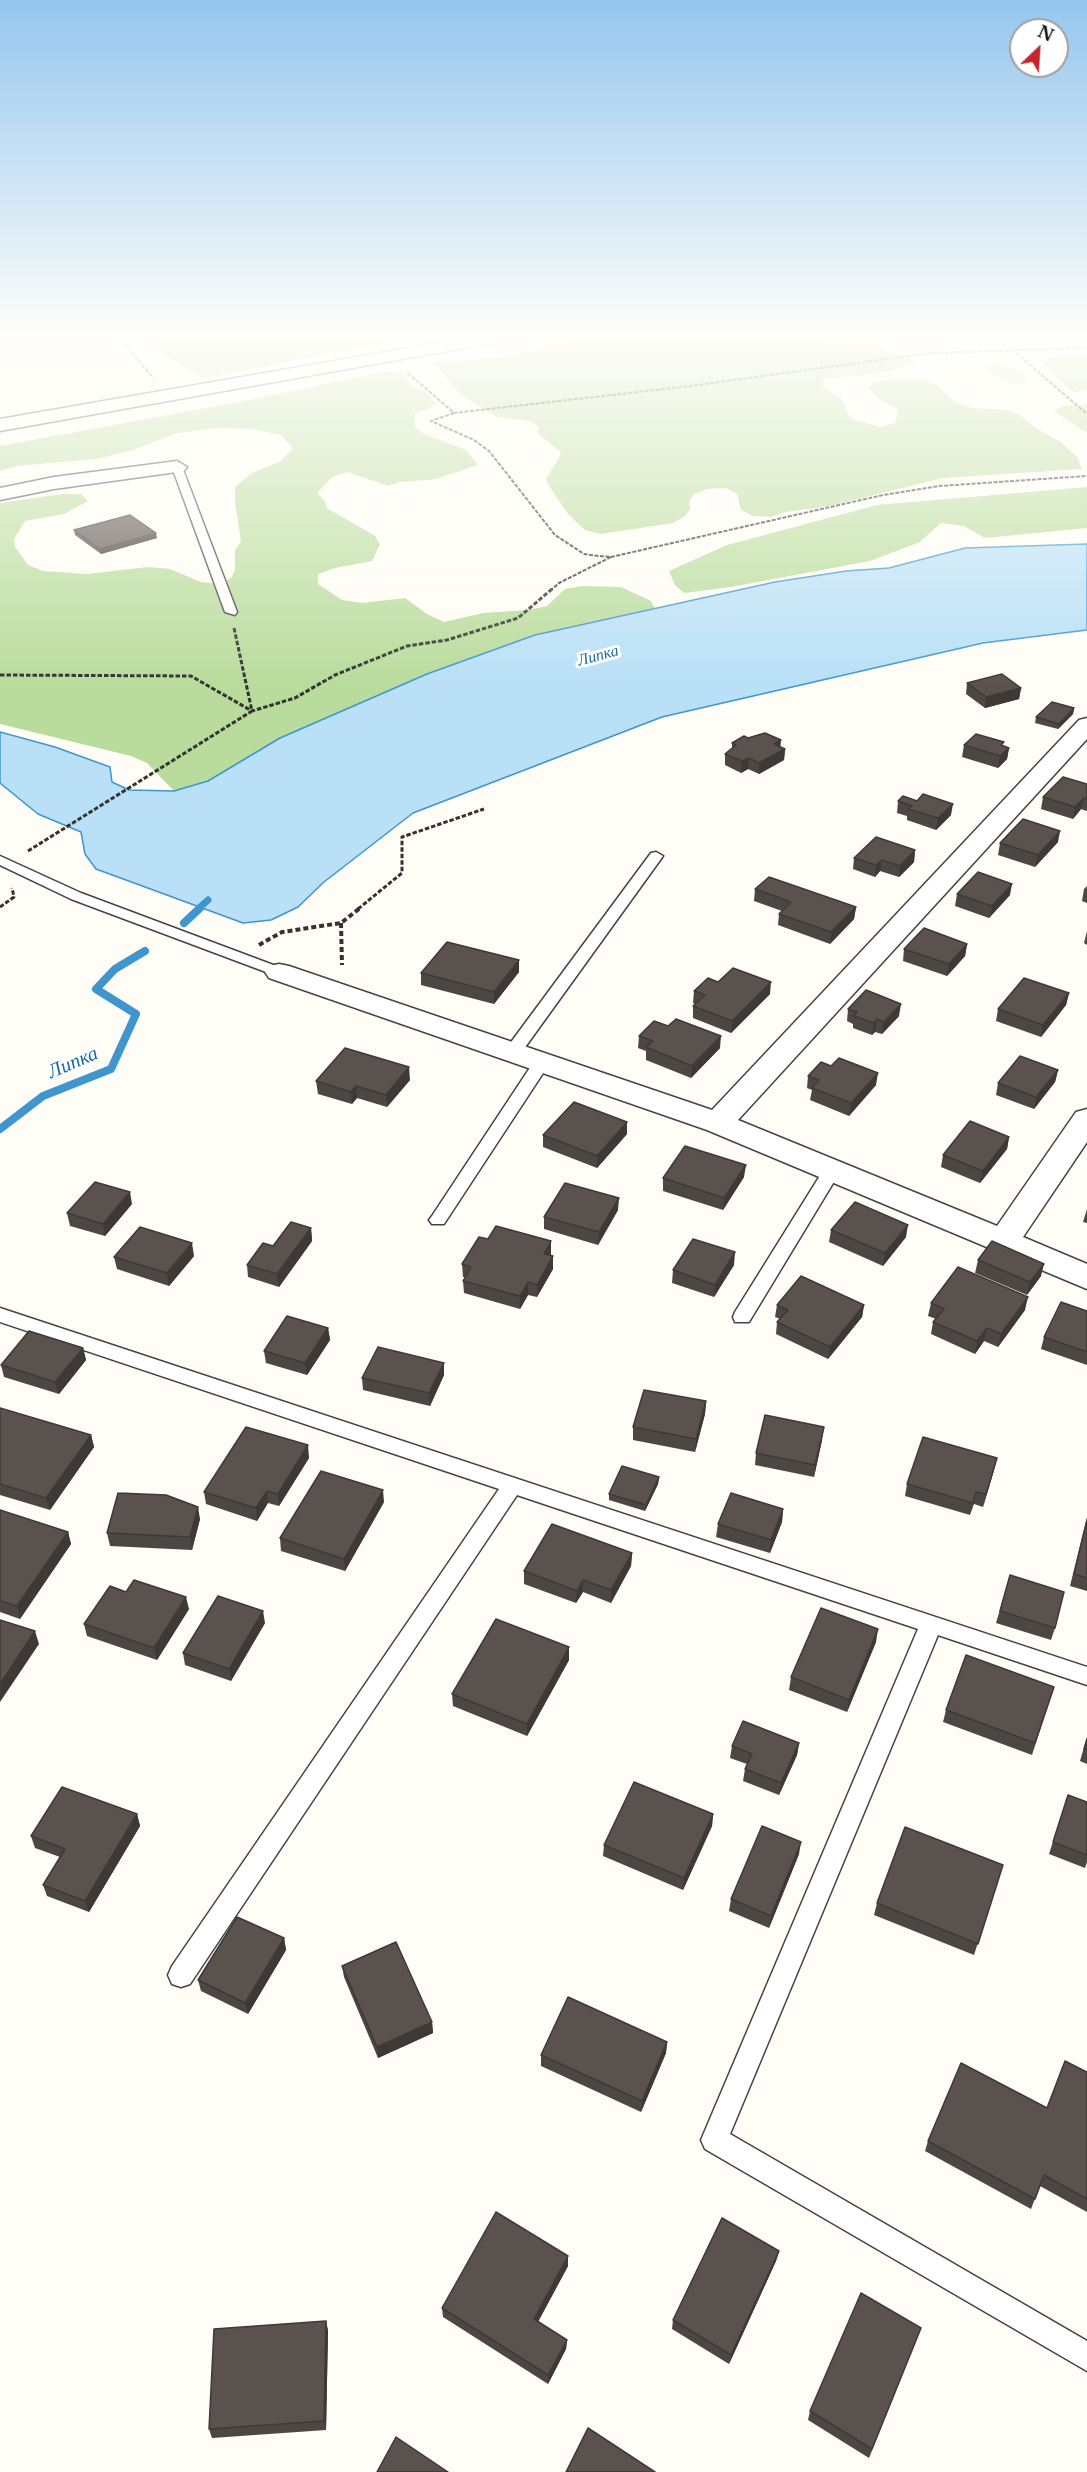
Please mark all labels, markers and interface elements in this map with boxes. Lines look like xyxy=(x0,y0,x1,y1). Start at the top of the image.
north arrow xyxy=(1009,18,1069,78)
text: N xyxy=(1035,21,1057,46)
water label: Липка xyxy=(575,641,621,671)
water label: Липка xyxy=(44,1042,102,1084)

